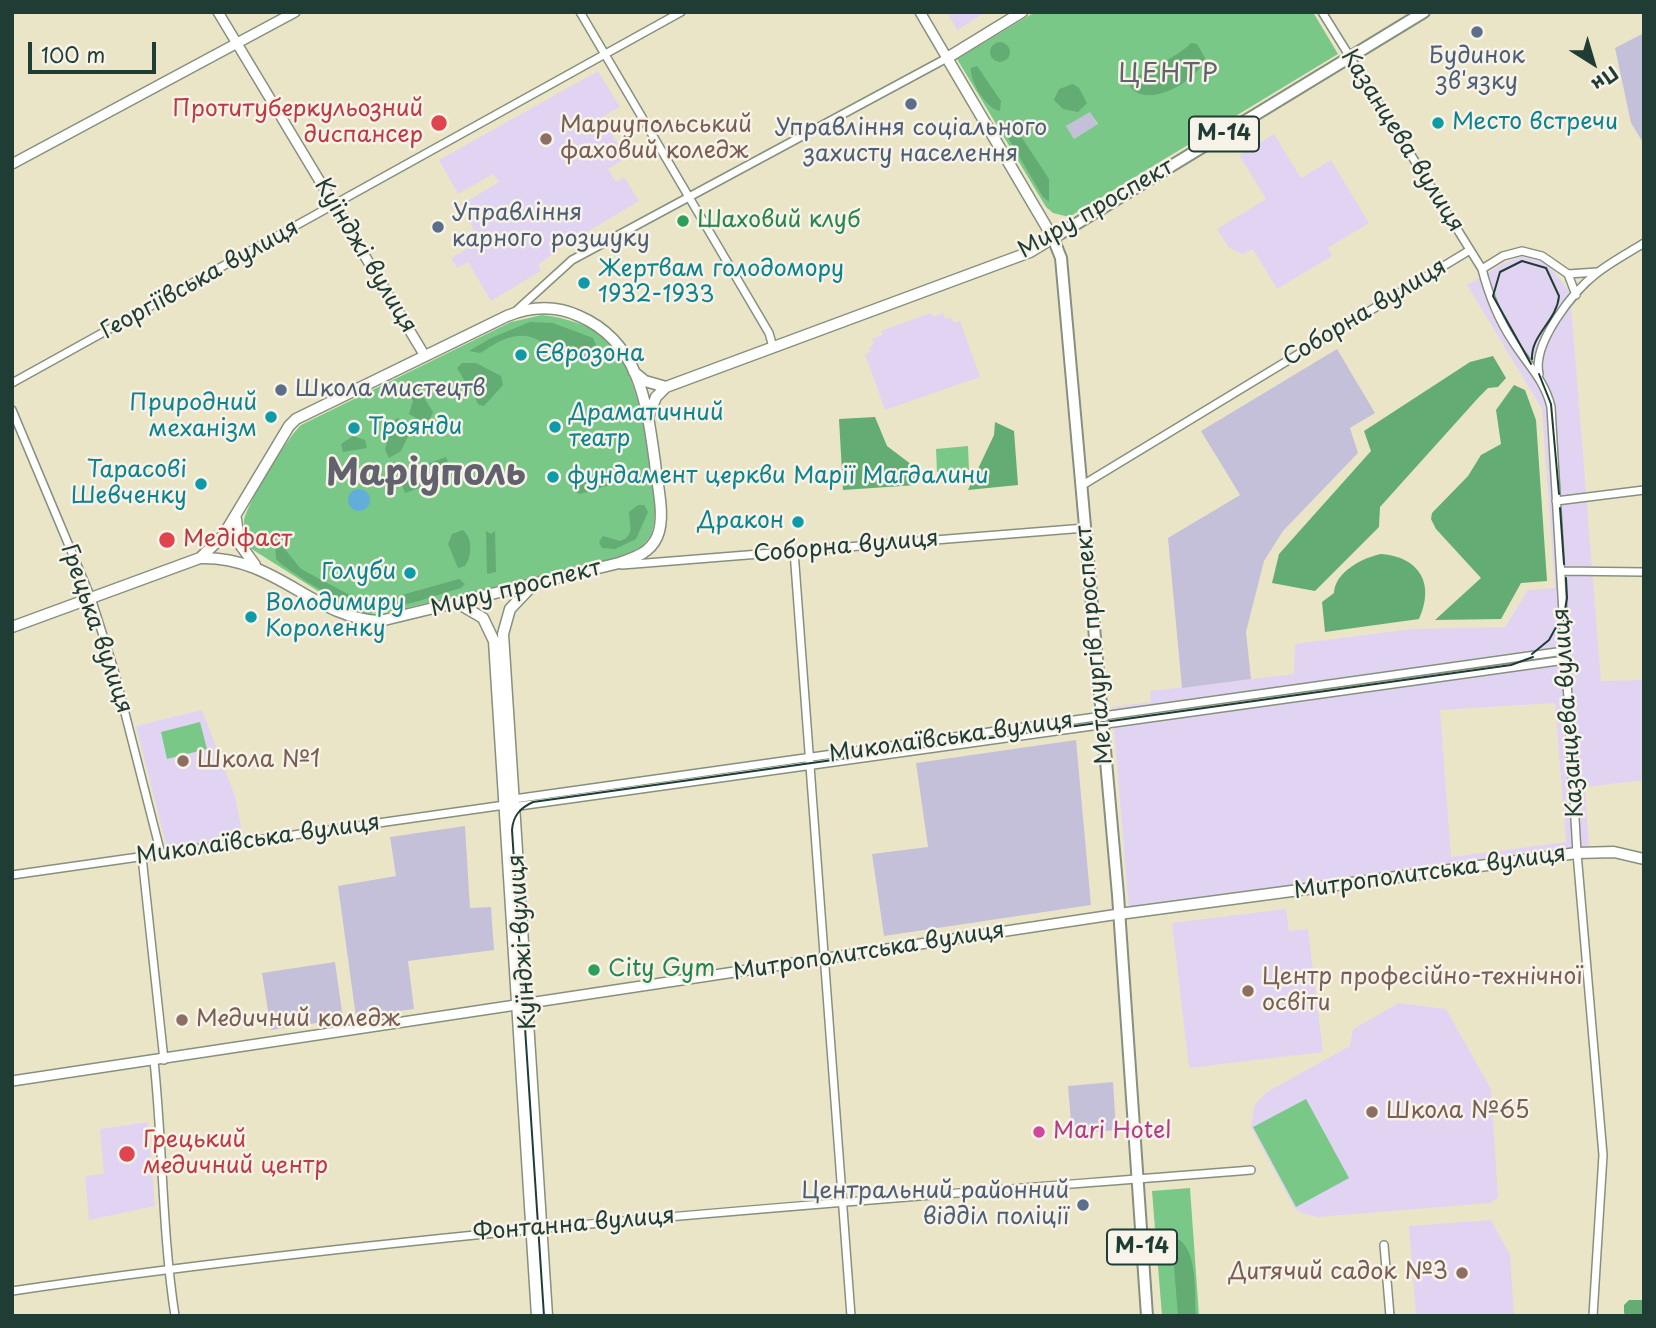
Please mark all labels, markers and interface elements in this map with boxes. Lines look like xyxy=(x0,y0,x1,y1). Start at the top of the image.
marker: Будинок зв'язку xyxy=(1469,24,1485,40)
scale bar xyxy=(32,28,159,72)
north arrow xyxy=(1558,28,1628,98)
text: 100 m xyxy=(41,38,105,70)
place label: Будинок зв'язку xyxy=(1429,43,1525,97)
street label: Казанцева вулиця xyxy=(1334,44,1470,238)
district label: ЦЕНТР xyxy=(1119,59,1219,91)
text: Пн xyxy=(1586,60,1625,99)
place label: Протитуберкульозний диспансер xyxy=(172,96,423,150)
marker: Управління соціального захисту населення xyxy=(903,96,919,112)
place label: Место встречи xyxy=(1452,109,1618,137)
place label: Мариупольський фаховий коледж xyxy=(560,112,752,166)
marker: Протитуберкульозний диспансер xyxy=(429,113,449,133)
place label: Управління соціального захисту населення xyxy=(775,115,1047,169)
marker: Место встречи xyxy=(1430,115,1446,131)
road number: М-14 xyxy=(1189,116,1259,152)
marker: Мариупольський фаховий коледж xyxy=(538,131,554,147)
street label: Миру проспект xyxy=(1013,153,1179,265)
street label: Куїнджі вулиця xyxy=(308,174,422,338)
place label: Управління карного розшуку xyxy=(452,200,650,254)
place label: Шаховий клуб xyxy=(697,207,861,235)
marker: Шаховий клуб xyxy=(675,213,691,229)
street label: Георгіївська вулиця xyxy=(96,214,304,346)
marker: Управління карного розшуку xyxy=(430,219,446,235)
street label: Соборна вулиця xyxy=(1278,253,1452,373)
place label: Жертвам голодомору 1932-1933 xyxy=(598,256,844,310)
marker: Жертвам голодомору 1932-1933 xyxy=(576,275,592,291)
place label: Єврозона xyxy=(535,341,644,369)
marker: Єврозона xyxy=(513,347,529,363)
place label: Школа мистецтв xyxy=(295,376,486,404)
marker: Школа мистецтв xyxy=(273,382,289,398)
place label: Природний механізм xyxy=(130,390,257,444)
place label: Драматичний театр xyxy=(569,400,724,454)
marker: Природний механізм xyxy=(263,409,279,425)
place label: Троянди xyxy=(368,414,462,442)
marker: Драматичний театр xyxy=(547,419,563,435)
marker: Троянди xyxy=(346,420,362,436)
district label: Маріуполь xyxy=(326,453,526,497)
place label: Тарасові Шевченку xyxy=(71,457,187,511)
place label: фундамент церкви Марії Магдалини xyxy=(567,463,989,491)
marker: фундамент церкви Марії Магдалини xyxy=(545,469,561,485)
marker: Тарасові Шевченку xyxy=(193,476,209,492)
place label: Дракон xyxy=(697,508,784,536)
marker: Дракон xyxy=(790,514,806,530)
street label: Металургів проспект xyxy=(1071,524,1119,766)
street label: Соборна вулиця xyxy=(752,525,940,569)
place label: Медіфаст xyxy=(183,526,292,554)
marker: Медіфаст xyxy=(157,530,177,550)
street label: Грецька вулиця xyxy=(54,541,138,717)
street label: Миру проспект xyxy=(428,554,604,624)
place label: Голуби xyxy=(321,559,396,587)
marker: Голуби xyxy=(402,565,418,581)
place label: Володимиру Короленку xyxy=(265,590,404,644)
street label: Казанцева вулиця xyxy=(1548,607,1590,819)
marker: Володимиру Короленку xyxy=(243,609,259,625)
street label: Миколаївська вулиця xyxy=(827,707,1075,769)
place label: Школа №1 xyxy=(197,747,320,775)
marker: Школа №1 xyxy=(175,753,191,769)
street label: Миколаївська вулиця xyxy=(134,809,382,871)
street label: Митрополитська вулиця xyxy=(1292,840,1568,906)
street label: Куїнджі вулиця xyxy=(503,853,543,1031)
street label: Митрополитська вулиця xyxy=(731,917,1007,987)
place label: City Gym xyxy=(608,956,715,984)
marker: City Gym xyxy=(586,962,602,978)
place label: Центр професійно-технічної освіти xyxy=(1262,964,1583,1018)
marker: Центр професійно-технічної освіти xyxy=(1240,983,1256,999)
place label: Медичний коледж xyxy=(196,1006,400,1034)
marker: Медичний коледж xyxy=(174,1012,190,1028)
place label: Школа №65 xyxy=(1386,1098,1529,1126)
marker: Школа №65 xyxy=(1364,1104,1380,1120)
place label: Mari Hotel xyxy=(1053,1118,1171,1146)
marker: Mari Hotel xyxy=(1031,1124,1047,1140)
place label: Грецький медичний центр xyxy=(143,1127,328,1181)
marker: Грецький медичний центр xyxy=(117,1144,137,1164)
place label: Центральний районний відділ поліції xyxy=(802,1178,1069,1232)
marker: Центральний районний відділ поліції xyxy=(1075,1197,1091,1213)
street label: Фонтанна вулиця xyxy=(472,1202,676,1248)
road number: М-14 xyxy=(1107,1230,1177,1264)
place label: Дитячий садок №3 xyxy=(1229,1259,1448,1287)
marker: Дитячий садок №3 xyxy=(1454,1265,1470,1281)

